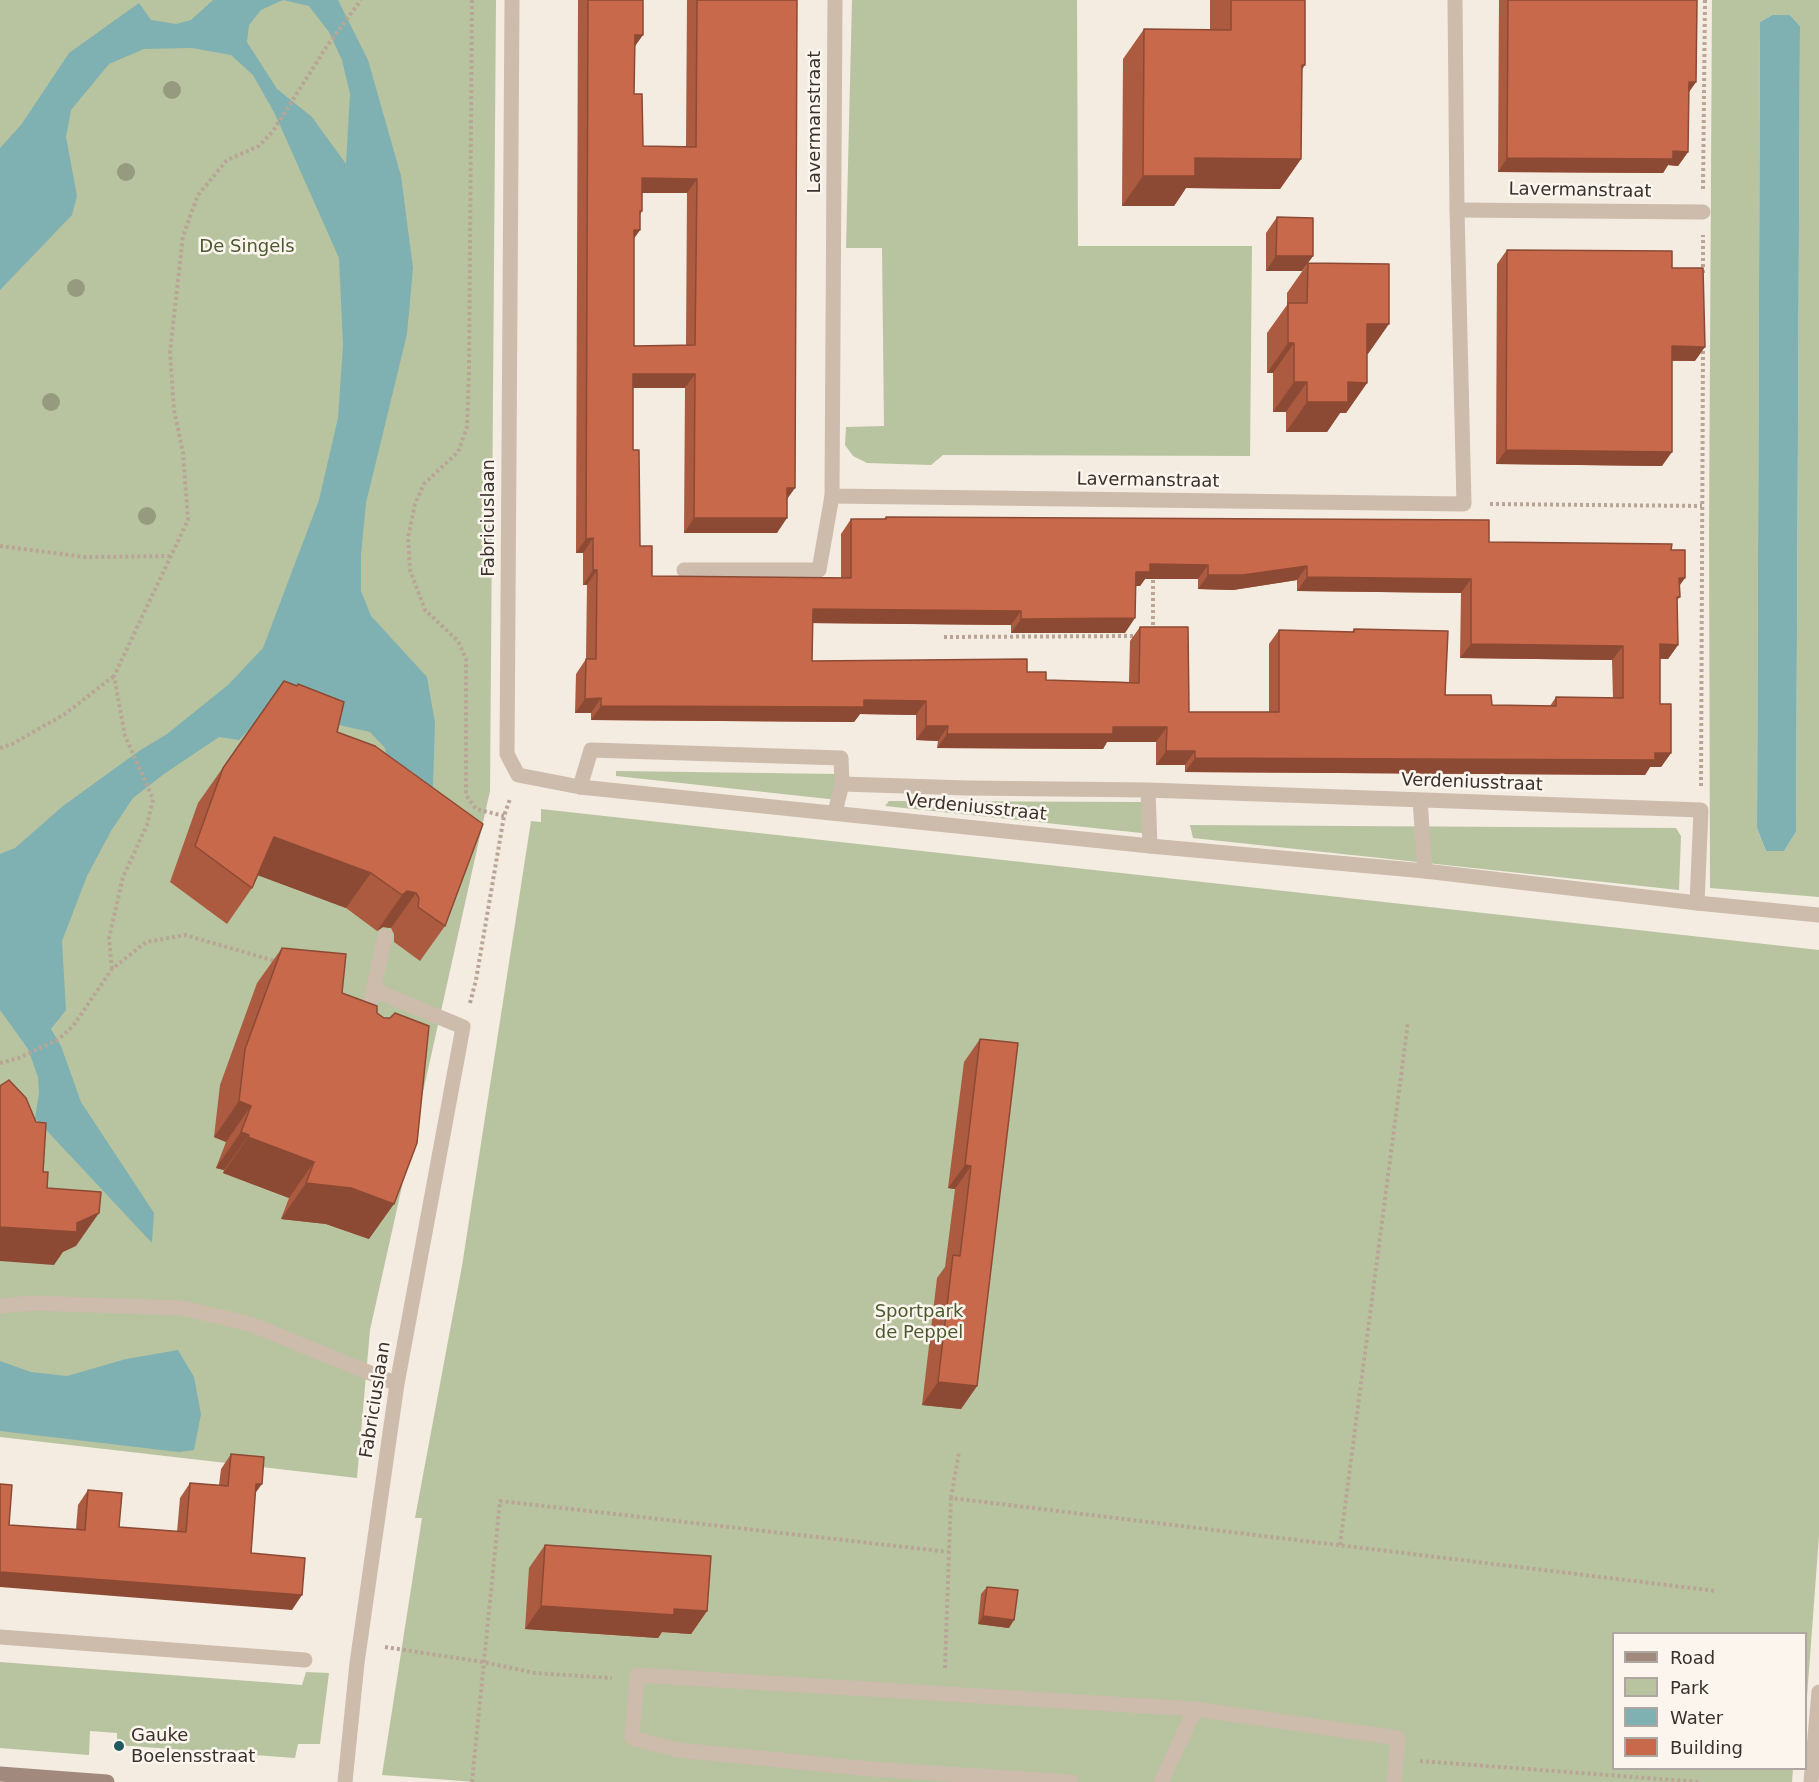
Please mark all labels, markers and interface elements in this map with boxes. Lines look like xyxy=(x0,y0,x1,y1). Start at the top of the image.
street label: Lavermanstraat xyxy=(804,51,826,193)
street label: Lavermanstraat xyxy=(1508,179,1652,203)
park label: De Singels xyxy=(199,236,295,258)
street label: Fabriciuslaan xyxy=(478,459,500,577)
street label: Lavermanstraat xyxy=(1076,469,1220,493)
street label: Verdeniusstraat xyxy=(1401,770,1543,796)
street label: Verdeniusstraat xyxy=(904,790,1048,826)
park label: Sportpark de Peppel xyxy=(875,1301,963,1344)
street label: Fabriciuslaan xyxy=(356,1340,396,1460)
legend xyxy=(1612,1632,1807,1770)
text: Road xyxy=(1670,1647,1715,1668)
text: Park xyxy=(1670,1677,1709,1698)
text: Water xyxy=(1670,1707,1723,1728)
place label: Gauke Boelensstraat xyxy=(131,1725,255,1768)
text: Building xyxy=(1670,1737,1743,1758)
marker: Gauke Boelensstraat xyxy=(112,1739,126,1753)

